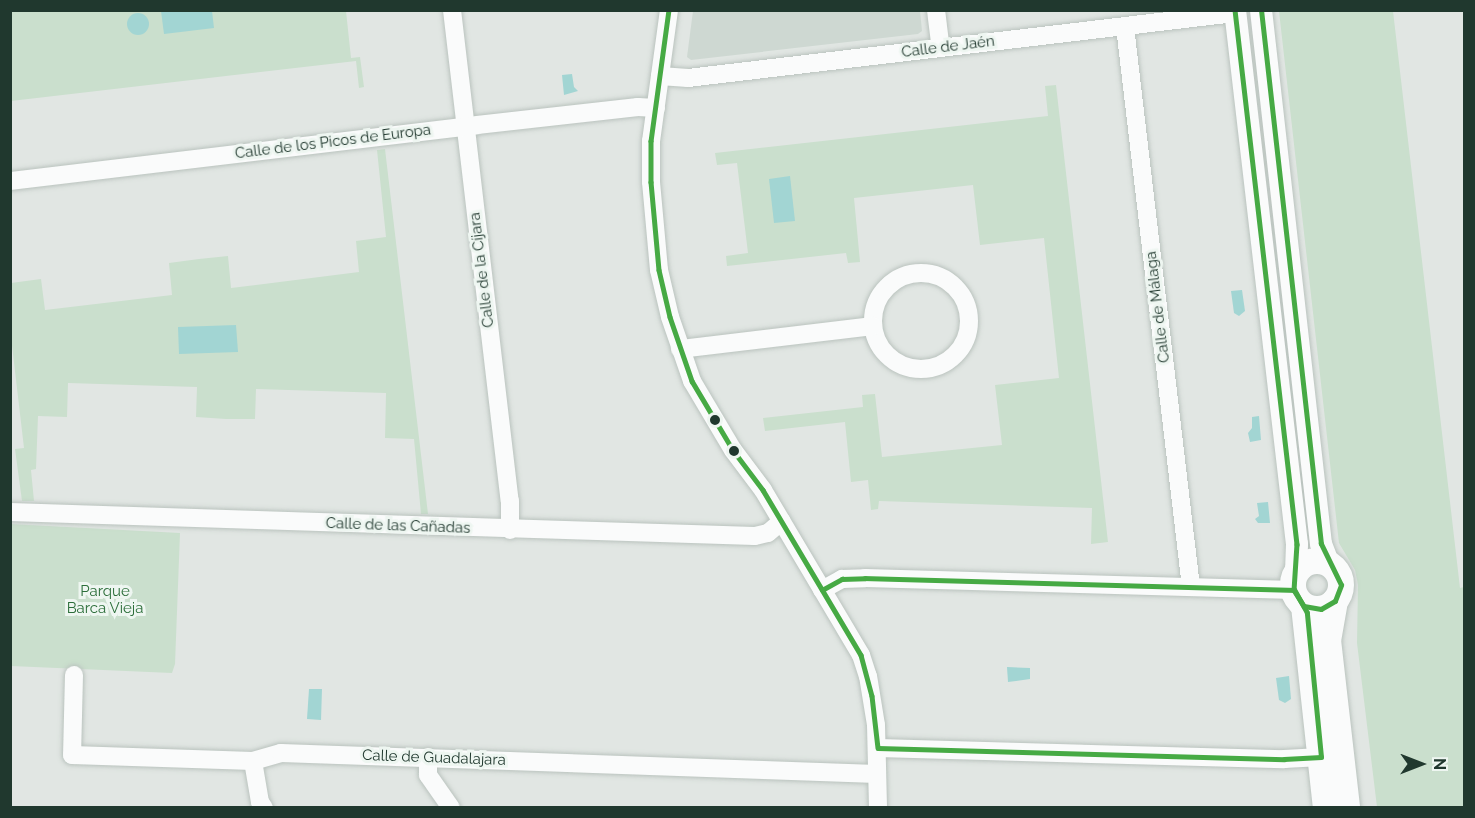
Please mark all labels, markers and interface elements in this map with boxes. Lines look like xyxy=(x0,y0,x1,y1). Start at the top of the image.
street label: Calle de Jaén xyxy=(900,32,996,62)
street label: Calle de los Picos de Europa xyxy=(234,121,432,163)
street label: Calle de la Cíjara xyxy=(466,211,498,329)
street label: Calle de Málaga xyxy=(1142,250,1174,364)
unlabelled marker xyxy=(709,414,721,426)
unlabelled marker xyxy=(728,445,740,457)
street label: Calle de las Cañadas xyxy=(325,514,471,538)
park label: Parque Barca Vieja xyxy=(66,582,144,617)
north arrow xyxy=(1391,734,1451,794)
street label: Calle de Guadalajara xyxy=(362,746,506,770)
text: N xyxy=(1430,758,1449,770)

